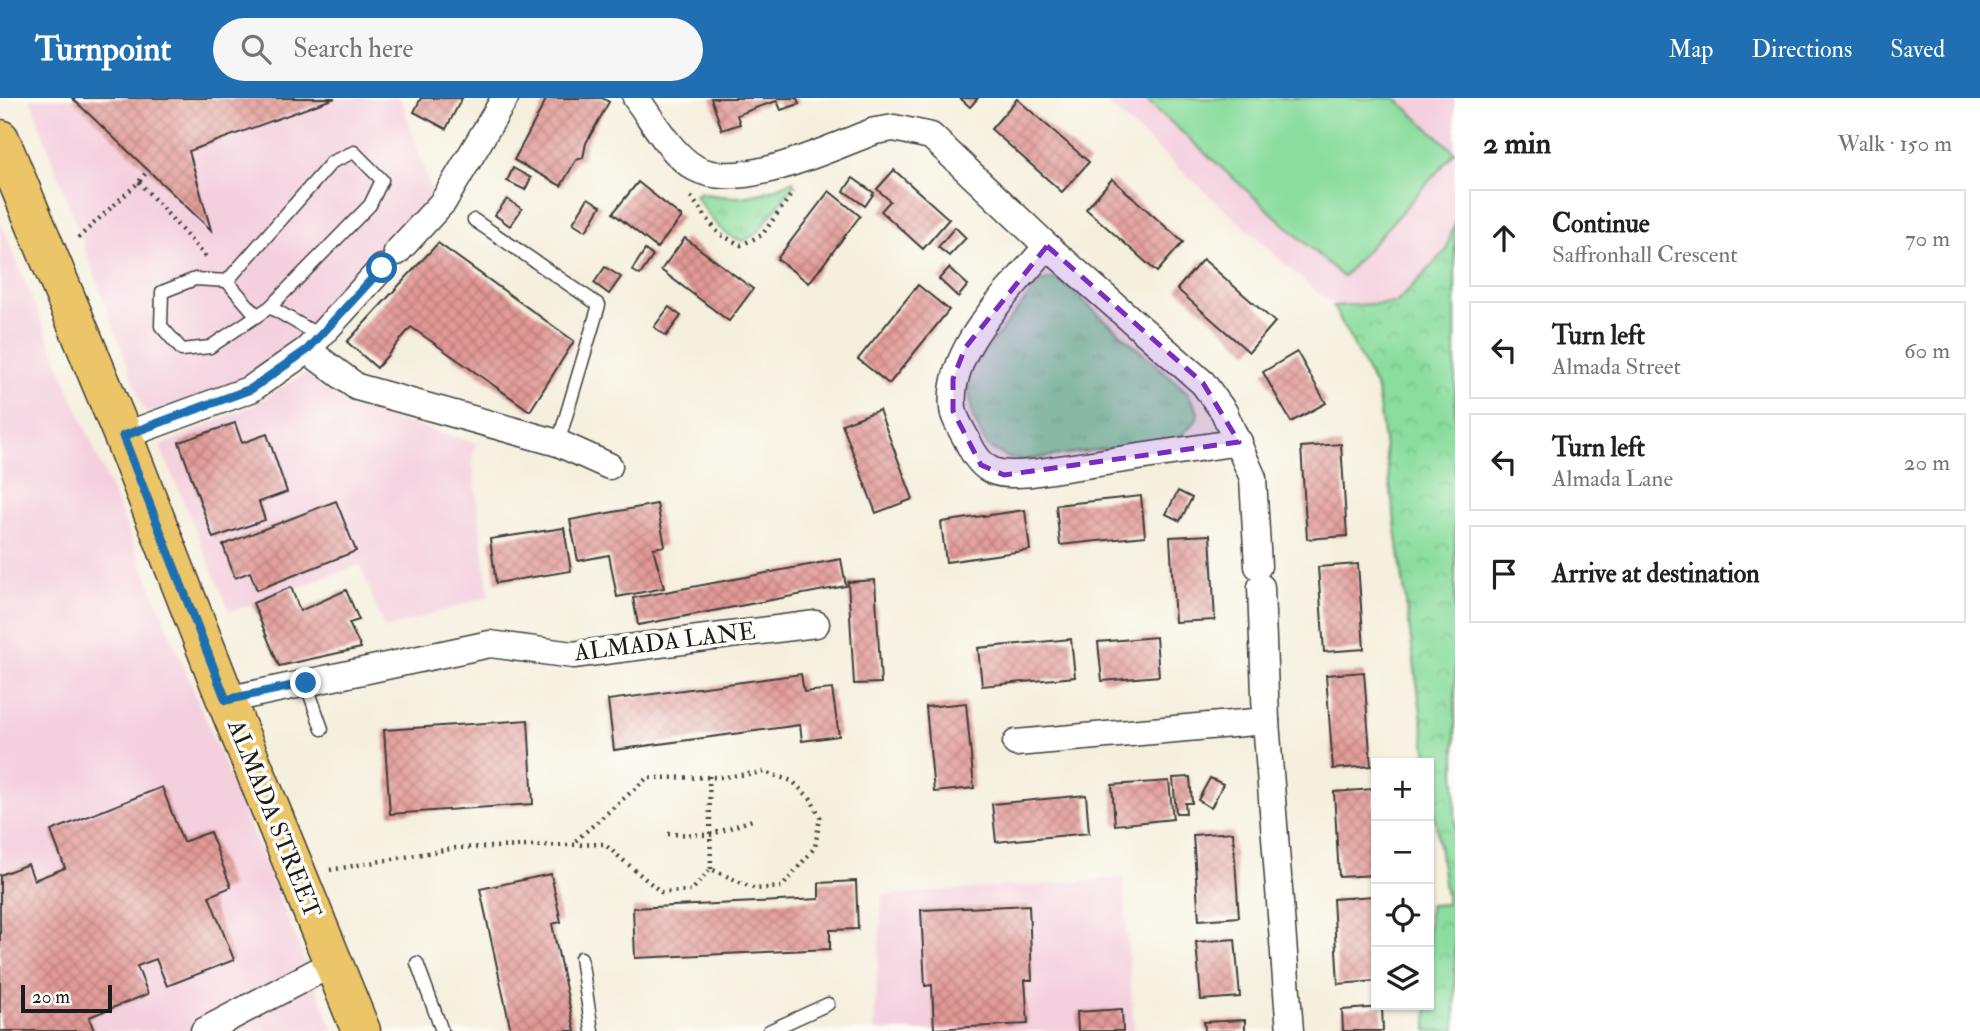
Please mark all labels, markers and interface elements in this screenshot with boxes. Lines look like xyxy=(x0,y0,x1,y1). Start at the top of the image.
search box xyxy=(213,18,703,81)
text: Turnpoint xyxy=(35,29,171,70)
icon: search xyxy=(237,30,275,68)
text: Search here xyxy=(293,33,413,65)
text: Map xyxy=(1668,34,1713,65)
text: Directions xyxy=(1751,34,1852,65)
text: Saved xyxy=(1890,34,1945,65)
text: 2 min xyxy=(1483,125,1551,162)
text: Walk · 150 m xyxy=(1838,129,1952,158)
text: Continue xyxy=(1552,208,1650,240)
icon: ahead xyxy=(1485,219,1523,257)
text: 70 m xyxy=(1905,224,1950,253)
text: Saffronhall Crescent xyxy=(1552,240,1738,269)
route start xyxy=(366,252,397,283)
text: Turn left xyxy=(1552,320,1645,352)
icon: left xyxy=(1485,331,1523,369)
text: 60 m xyxy=(1904,336,1950,365)
text: Almada Street xyxy=(1552,352,1681,381)
text: Turn left xyxy=(1552,432,1645,464)
icon: left xyxy=(1485,443,1523,481)
text: 20 m xyxy=(1904,448,1950,477)
text: Almada Lane xyxy=(1552,464,1673,493)
icon: arrive xyxy=(1485,555,1523,593)
text: Arrive at destination xyxy=(1552,558,1760,590)
street label: ALMADA LANE xyxy=(572,615,757,669)
route end xyxy=(290,667,321,698)
street label: ALMADA STREET xyxy=(220,714,328,923)
map controls xyxy=(1371,758,1434,1010)
button: + xyxy=(1371,758,1434,821)
button: − xyxy=(1371,821,1434,884)
button: locate xyxy=(1371,884,1434,947)
button: layers xyxy=(1371,947,1434,1010)
scale bar xyxy=(21,982,112,1014)
text: 20 m xyxy=(32,985,70,1009)

